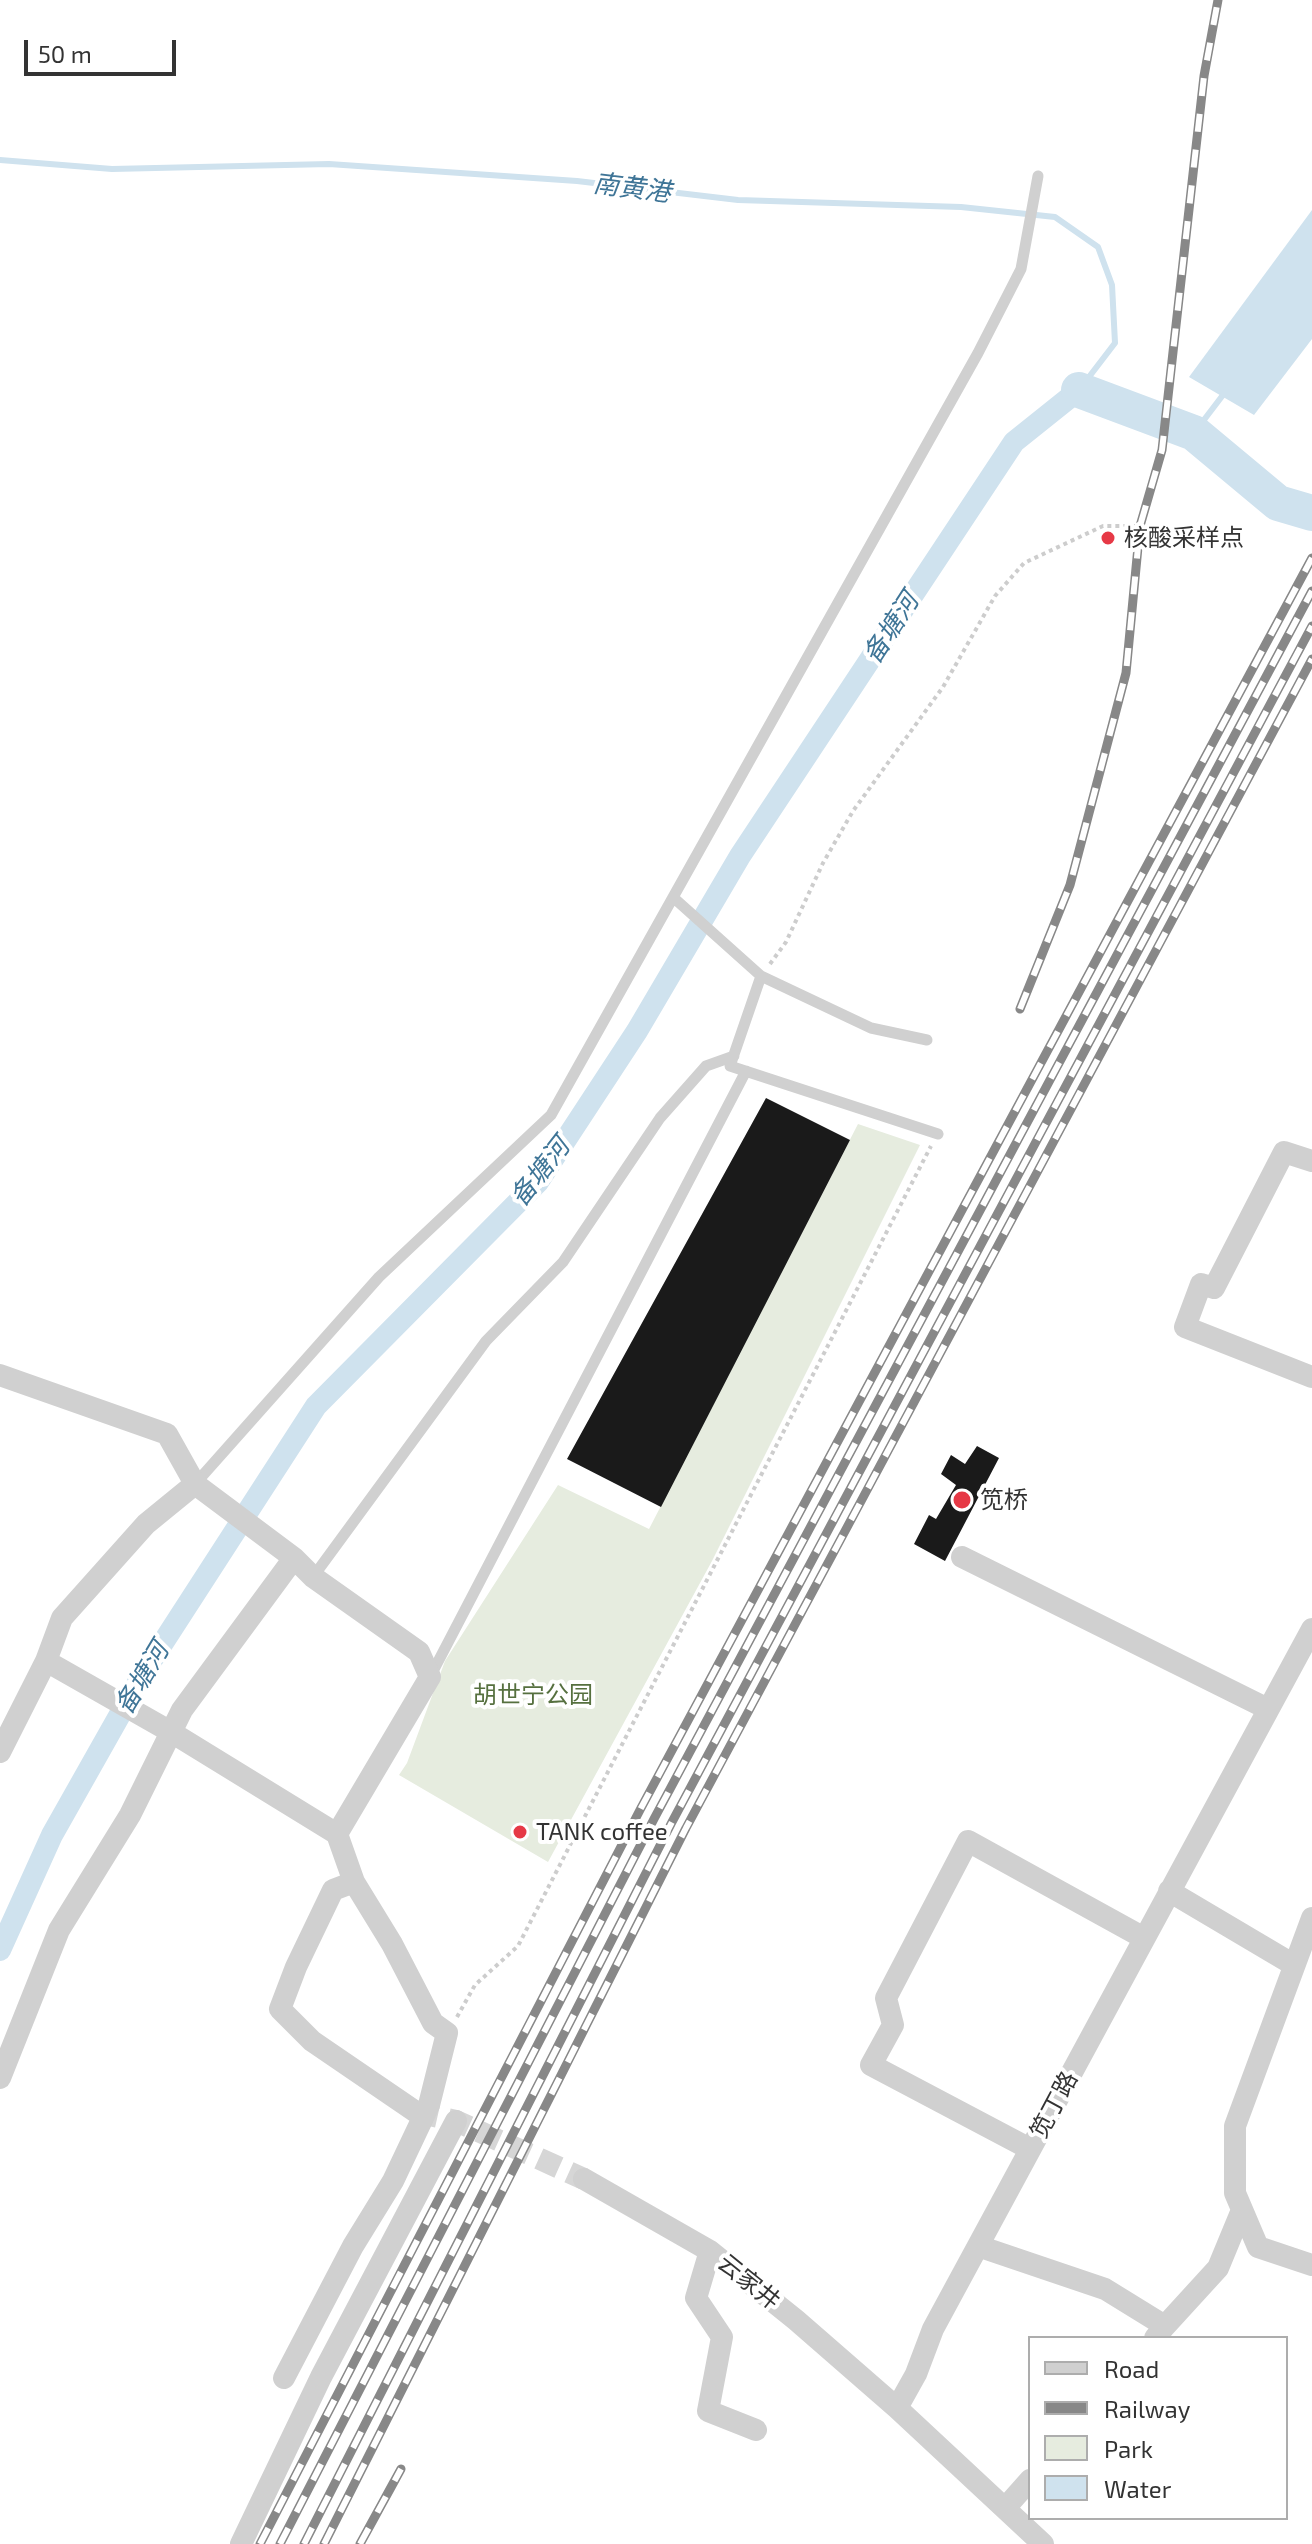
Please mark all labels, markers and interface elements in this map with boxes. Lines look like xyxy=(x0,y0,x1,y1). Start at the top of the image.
scale bar xyxy=(28,24,180,74)
text: 50 m xyxy=(38,39,92,68)
water label: 南黄港 xyxy=(591,168,673,208)
place label: 核酸采样点 xyxy=(1124,524,1244,552)
marker: 核酸采样点 xyxy=(1099,529,1117,547)
water label: 备塘河 xyxy=(857,587,925,669)
water label: 备塘河 xyxy=(504,1132,576,1212)
place label: 笕桥 xyxy=(980,1486,1028,1514)
marker: 笕桥 xyxy=(951,1489,973,1511)
water label: 备塘河 xyxy=(109,1637,175,1719)
park label: 胡世宁公园 xyxy=(473,1681,593,1709)
place label: TANK coffee xyxy=(536,1818,668,1846)
marker: TANK coffee xyxy=(511,1823,529,1841)
street label: 笕丁路 xyxy=(1024,2066,1084,2144)
street label: 云家井 xyxy=(712,2248,786,2316)
legend xyxy=(1028,2336,1288,2520)
text: Road xyxy=(1104,2354,1159,2383)
text: Railway xyxy=(1104,2394,1190,2423)
text: Park xyxy=(1104,2434,1153,2463)
text: Water xyxy=(1104,2474,1171,2503)

